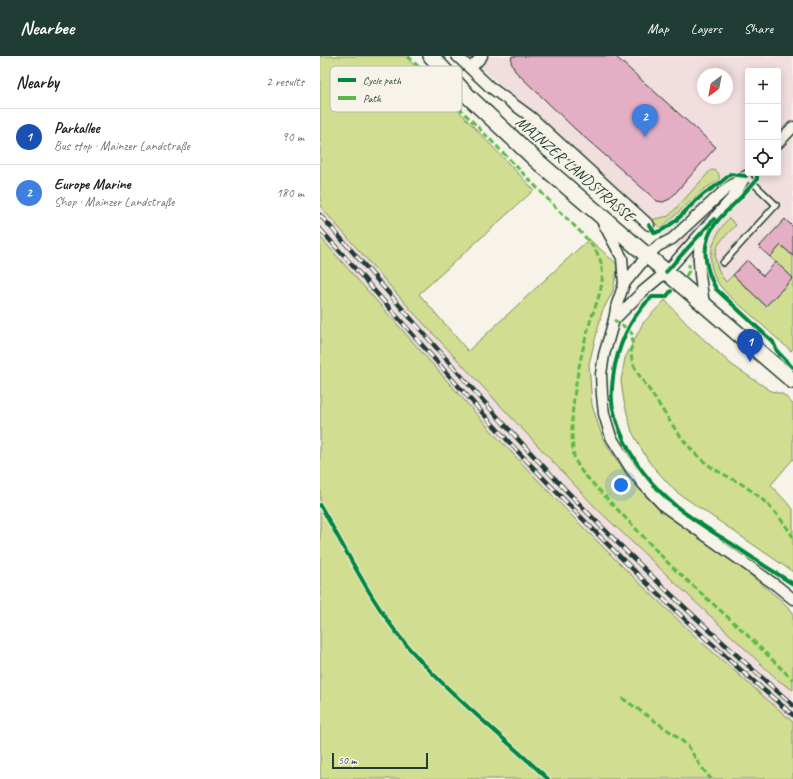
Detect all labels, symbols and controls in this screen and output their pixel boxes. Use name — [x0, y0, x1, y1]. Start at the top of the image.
text: Nearbee — [20, 16, 74, 40]
text: Map — [647, 20, 669, 37]
text: Layers — [691, 20, 722, 37]
text: Share — [744, 20, 773, 37]
legend — [330, 66, 462, 112]
north arrow — [697, 68, 733, 104]
map controls — [745, 68, 781, 176]
button: + — [745, 68, 781, 104]
text: Nearby — [16, 72, 59, 93]
text: Cycle path — [363, 73, 402, 87]
text: 2 results — [266, 74, 304, 90]
text: Path — [363, 91, 382, 105]
pin: 2 — [632, 104, 658, 137]
button: − — [745, 104, 781, 140]
street label: MAINZER LANDSTRASSE — [511, 112, 640, 228]
text: Parkallee — [54, 119, 100, 138]
text: 1 — [26, 129, 32, 145]
text: 90 m — [282, 129, 304, 145]
text: Bus stop · Mainzer Landstraße — [54, 138, 190, 154]
button: locate — [745, 140, 781, 176]
text: Europe Marine — [54, 175, 131, 194]
text: 2 — [26, 185, 32, 201]
text: 180 m — [276, 185, 304, 201]
text: Shop · Mainzer Landstraße — [54, 194, 175, 210]
pin: 1 — [737, 329, 763, 362]
your location — [611, 475, 631, 495]
scale bar — [332, 751, 428, 770]
text: 50 m — [338, 753, 357, 767]

